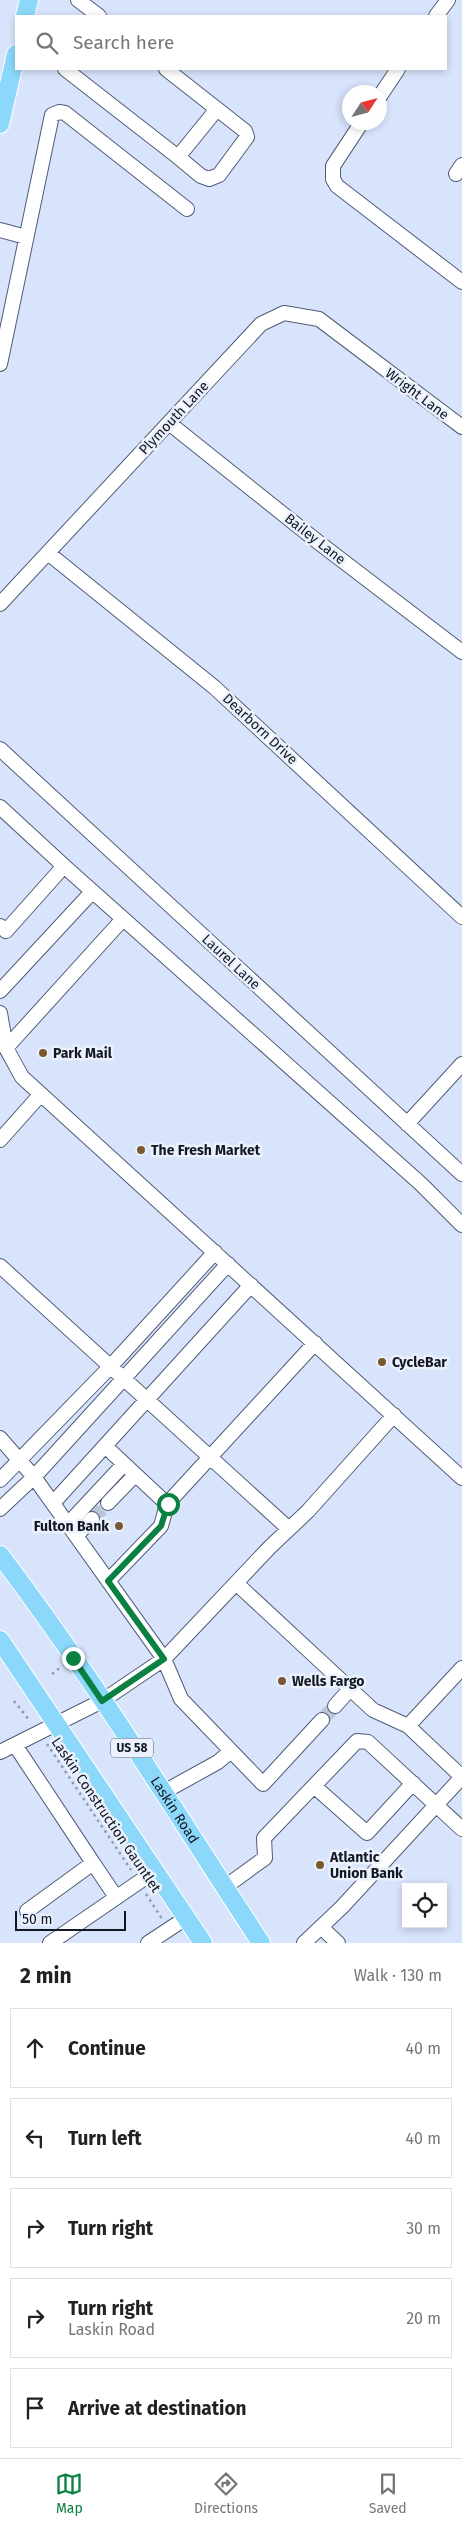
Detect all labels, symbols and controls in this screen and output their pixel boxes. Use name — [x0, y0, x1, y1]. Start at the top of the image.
search box — [15, 15, 447, 70]
icon: search — [33, 29, 61, 57]
text: Search here — [73, 31, 174, 54]
north arrow — [342, 85, 387, 130]
street label: Wright Lane — [382, 365, 452, 423]
street label: Plymouth Lane — [136, 378, 212, 458]
street label: Bailey Lane — [281, 510, 349, 568]
street label: Dearborn Drive — [219, 690, 301, 768]
street label: Laurel Lane — [198, 931, 264, 993]
place label: Park Mail — [53, 1045, 113, 1062]
marker: Park Mail — [37, 1047, 49, 1059]
place label: The Fresh Market — [151, 1142, 261, 1159]
marker: The Fresh Market — [135, 1144, 147, 1156]
place label: CycleBar — [392, 1354, 447, 1371]
marker: CycleBar — [376, 1356, 388, 1368]
route start — [157, 1493, 180, 1516]
place label: Fulton Bank — [34, 1518, 109, 1535]
marker: Fulton Bank — [113, 1520, 125, 1532]
route end — [62, 1647, 85, 1670]
place label: Wells Fargo — [292, 1673, 365, 1690]
marker: Wells Fargo — [276, 1675, 288, 1687]
street label: Laskin Construction Gauntlet — [48, 1734, 165, 1896]
road number: US 58 — [111, 1739, 153, 1758]
street label: Laskin Road — [147, 1773, 203, 1846]
place label: Atlantic Union Bank — [329, 1849, 403, 1882]
marker: Atlantic Union Bank — [314, 1859, 326, 1871]
map controls — [402, 1883, 447, 1928]
button: locate — [402, 1883, 447, 1928]
scale bar — [15, 1908, 126, 1931]
text: 50 m — [22, 1911, 53, 1928]
text: 2 min — [20, 1963, 72, 1989]
text: Walk · 130 m — [354, 1966, 442, 1985]
icon: ahead — [21, 2034, 49, 2062]
text: Continue — [68, 2037, 146, 2060]
text: 40 m — [406, 2039, 441, 2058]
icon: left — [21, 2124, 49, 2152]
text: Turn left — [68, 2127, 142, 2150]
text: 40 m — [406, 2129, 441, 2148]
icon: right — [21, 2214, 49, 2242]
text: Turn right — [68, 2217, 153, 2240]
text: 30 m — [406, 2219, 441, 2238]
text: Turn right — [68, 2297, 153, 2320]
icon: right — [21, 2304, 49, 2332]
text: 20 m — [406, 2309, 441, 2328]
text: Laskin Road — [68, 2320, 155, 2339]
icon: arrive — [21, 2394, 49, 2422]
text: Arrive at destination — [68, 2397, 247, 2420]
tab: Map — [55, 2470, 83, 2517]
tab: Directions — [194, 2470, 258, 2517]
tab: Saved — [369, 2470, 407, 2517]

